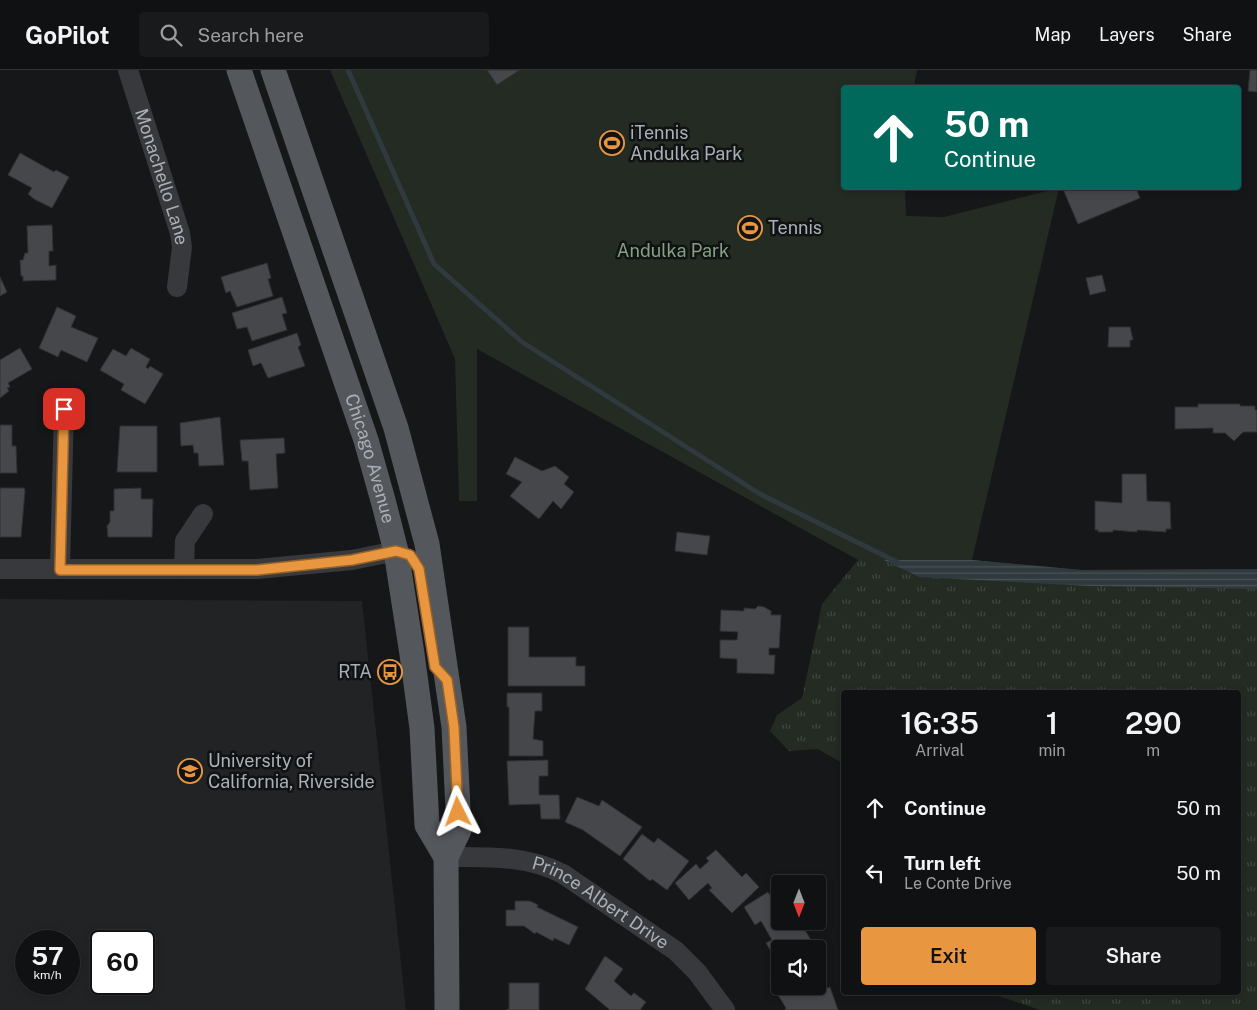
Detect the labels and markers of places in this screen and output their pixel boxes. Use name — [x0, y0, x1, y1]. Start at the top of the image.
place label: iTennis Andulka Park — [630, 122, 742, 164]
sports icon: iTennis Andulka Park — [599, 130, 625, 156]
sports icon: Tennis — [737, 215, 763, 241]
place label: Tennis — [768, 217, 822, 238]
pin — [43, 388, 85, 430]
bus stop icon: RTA — [377, 659, 403, 685]
place label: RTA — [338, 661, 372, 682]
place label: University of California, Riverside — [208, 750, 375, 792]
school or university icon: University of California, Riverside — [177, 758, 203, 784]

